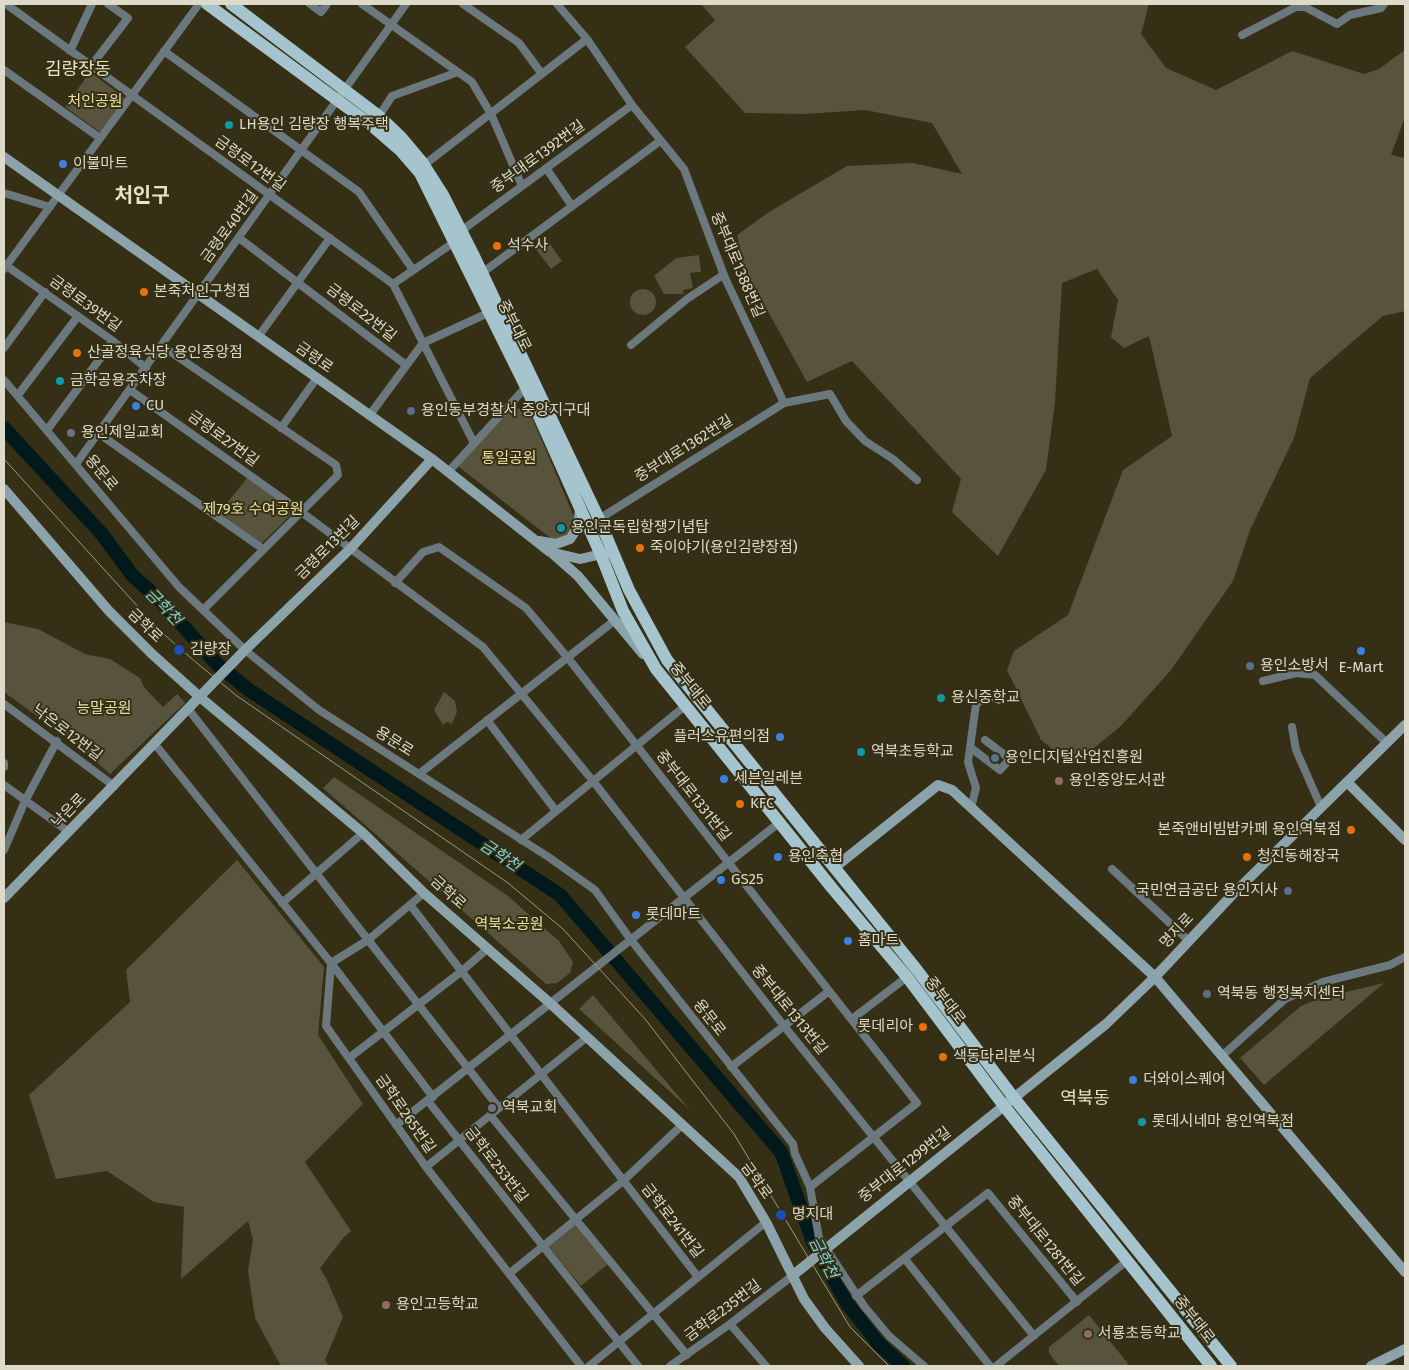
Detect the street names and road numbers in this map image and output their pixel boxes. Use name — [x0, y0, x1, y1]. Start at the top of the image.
street label: 중부대로1392번길 — [488, 117, 588, 197]
street label: 금령로12번길 — [211, 132, 289, 196]
street label: 금령로40번길 — [198, 187, 262, 267]
street label: 중부대로1388번길 — [707, 209, 767, 321]
street label: 금령로39번길 — [46, 272, 124, 336]
street label: 금령로22번길 — [322, 280, 400, 346]
street label: 중부대로 — [493, 297, 535, 355]
street label: 금령로 — [292, 339, 336, 377]
street label: 금령로27번길 — [184, 407, 262, 471]
street label: 중부대로1362번길 — [632, 412, 736, 486]
street label: 용문로 — [81, 451, 121, 495]
street label: 금령로13번길 — [292, 512, 364, 584]
street label: 금학로 — [124, 605, 166, 647]
street label: 중부대로 — [666, 659, 714, 713]
street label: 낙은로12번길 — [28, 701, 106, 765]
street label: 용문로 — [372, 723, 416, 761]
street label: 중부대로1331번길 — [652, 747, 734, 845]
street label: 낙은로 — [48, 790, 90, 832]
street label: 금학로 — [427, 872, 469, 914]
street label: 명지로 — [1156, 910, 1198, 952]
street label: 중부대로1313번길 — [747, 961, 831, 1059]
street label: 중부대로 — [921, 974, 969, 1028]
street label: 용문로 — [689, 996, 729, 1040]
street label: 금학로265번길 — [371, 1071, 439, 1157]
street label: 금학로253번길 — [461, 1123, 531, 1207]
street label: 중부대로1299번길 — [855, 1123, 955, 1207]
street label: 금학로 — [737, 1159, 775, 1203]
street label: 금학로241번길 — [637, 1180, 707, 1262]
street label: 중부대로1281번길 — [1003, 1192, 1087, 1290]
street label: 금학로235번길 — [681, 1276, 765, 1346]
street label: 중부대로 — [1170, 1293, 1218, 1347]

